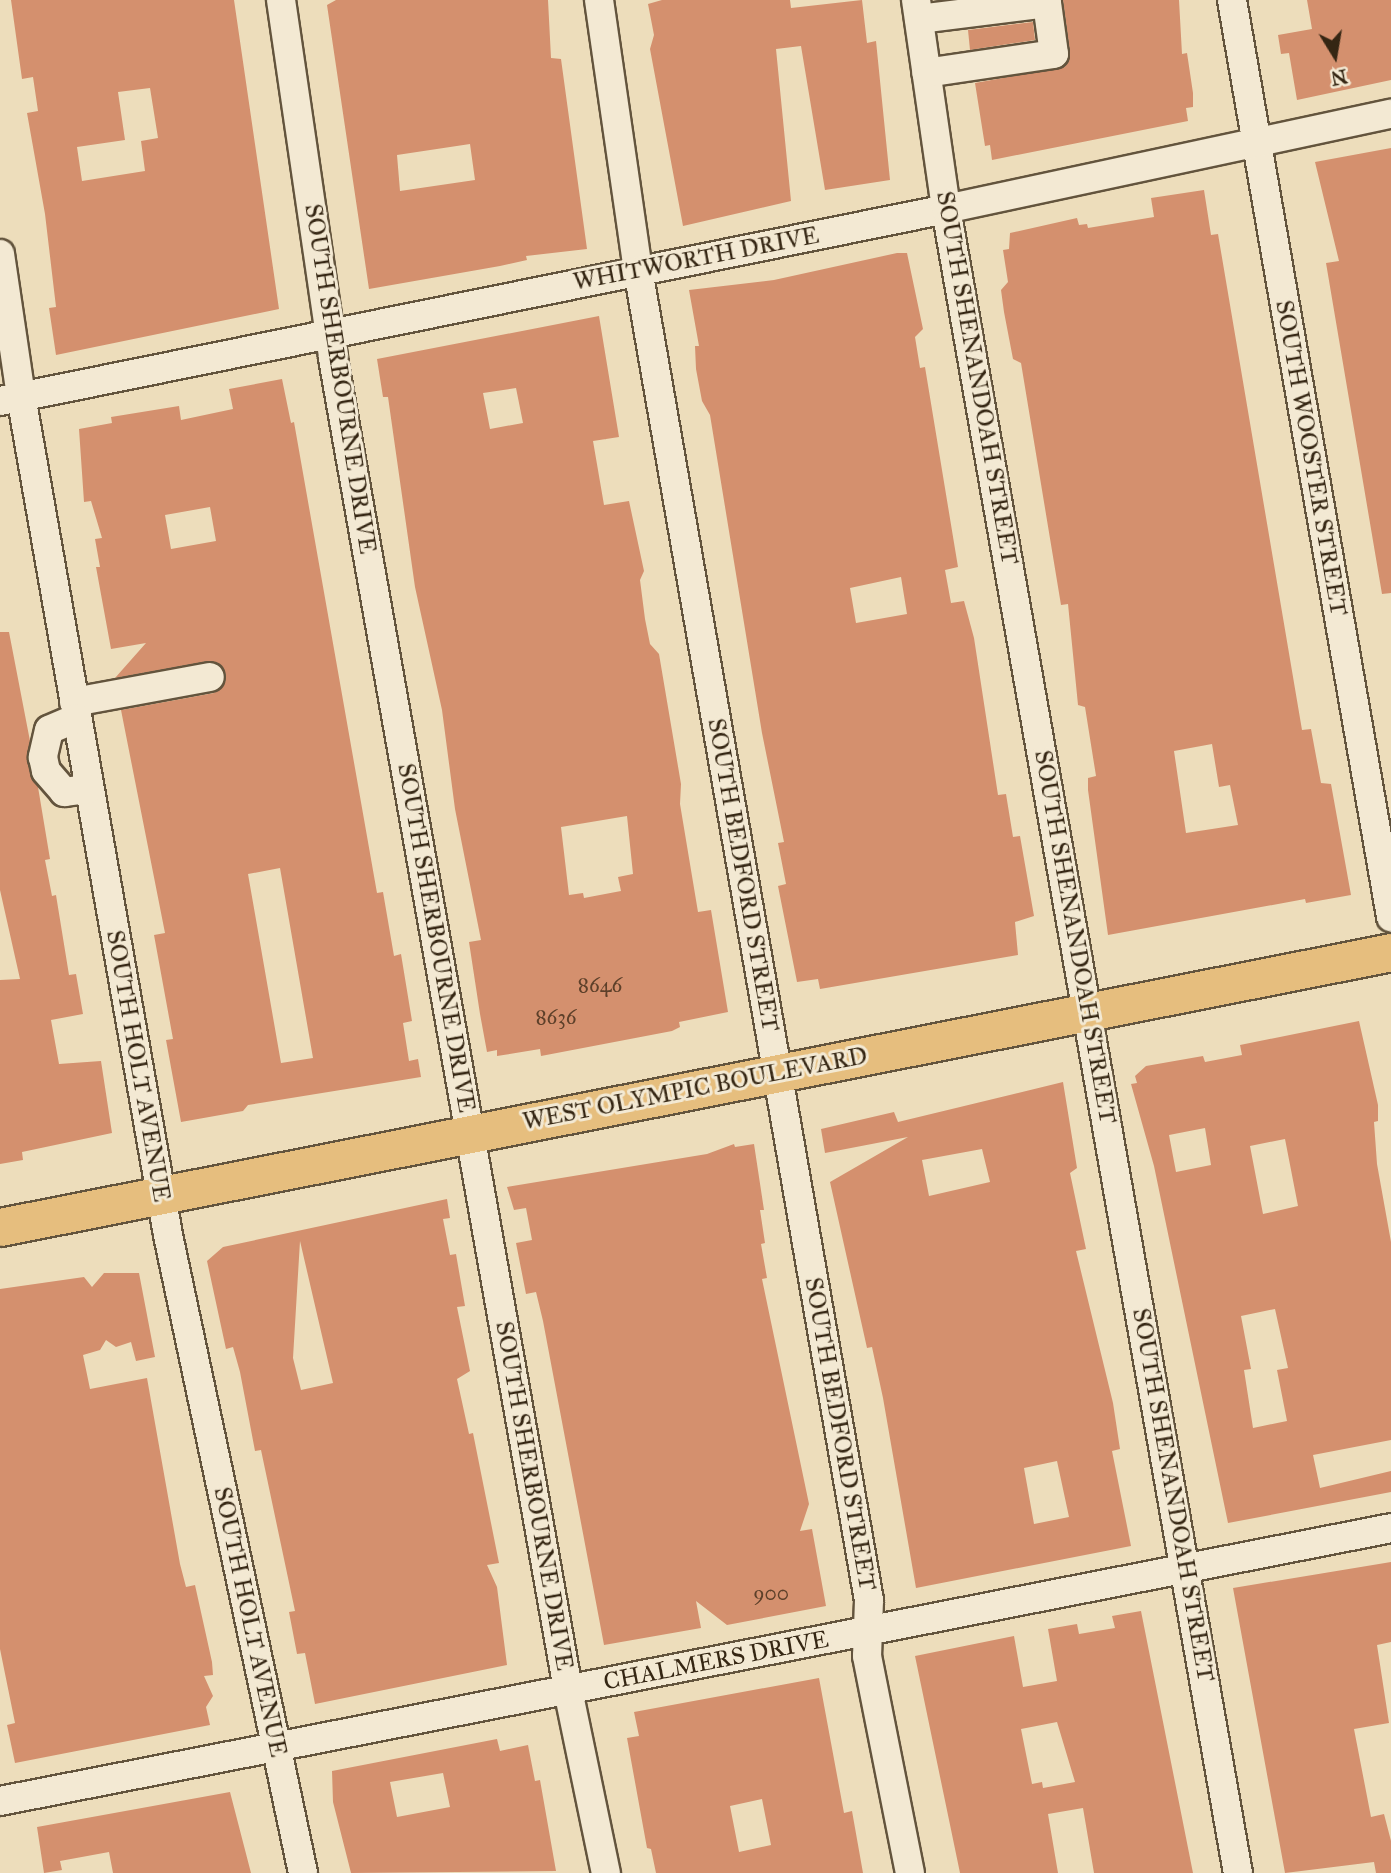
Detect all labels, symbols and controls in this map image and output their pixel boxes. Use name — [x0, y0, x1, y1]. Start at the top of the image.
north arrow — [1300, 21, 1370, 91]
text: N — [1329, 64, 1349, 90]
street label: SOUTH SHENANDOAH STREET — [930, 189, 1024, 567]
street label: SOUTH SHERBOURNE DRIVE — [298, 202, 382, 556]
street label: WHITWORTH DRIVE — [571, 221, 821, 297]
street label: SOUTH WOOSTER STREET — [1269, 298, 1353, 618]
street label: SOUTH BEDFORD STREET — [701, 716, 785, 1034]
street label: SOUTH SHENANDOAH STREET — [1028, 748, 1122, 1126]
street label: SOUTH SHERBOURNE DRIVE — [391, 761, 481, 1115]
street label: SOUTH HOLT AVENUE — [100, 928, 176, 1204]
house number: 8646 — [578, 972, 622, 998]
house number: 8636 — [535, 1004, 577, 1030]
street label: WEST OLYMPIC BOULEVARD — [520, 1041, 870, 1137]
street label: SOUTH BEDFORD STREET — [798, 1275, 882, 1593]
street label: SOUTH SHENANDOAH STREET — [1126, 1306, 1220, 1684]
street label: SOUTH SHERBOURNE DRIVE — [489, 1319, 579, 1673]
street label: SOUTH HOLT AVENUE — [207, 1484, 293, 1760]
house number: 900 — [753, 1580, 789, 1606]
street label: CHALMERS DRIVE — [601, 1625, 831, 1697]

